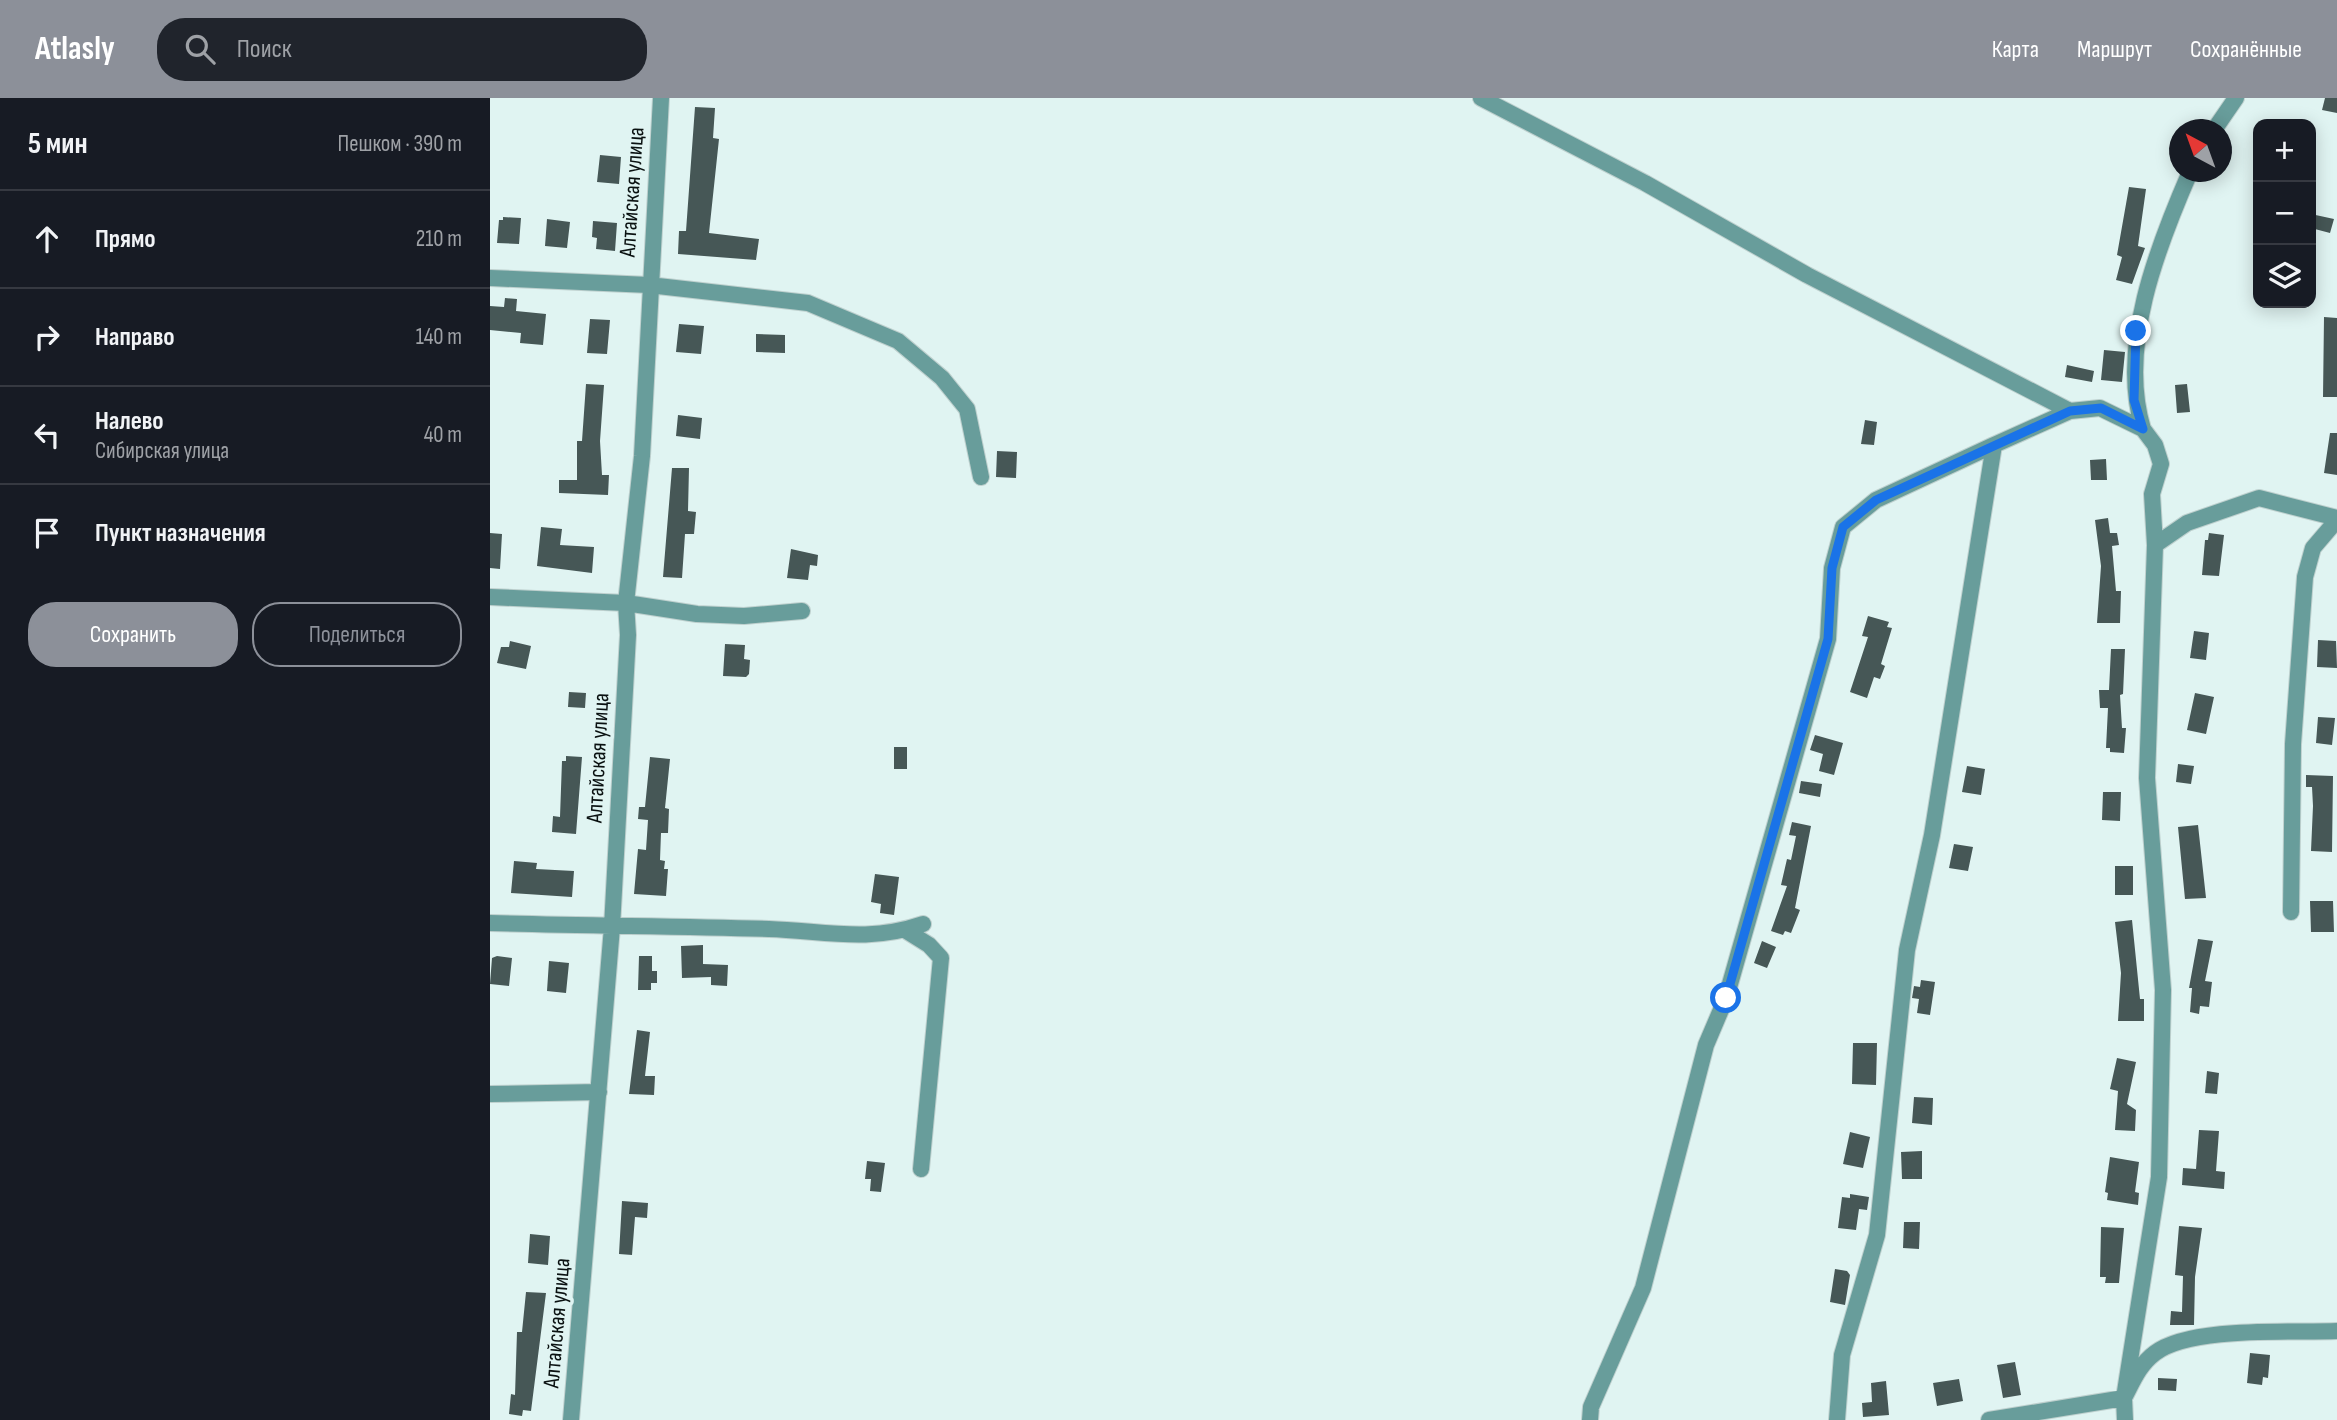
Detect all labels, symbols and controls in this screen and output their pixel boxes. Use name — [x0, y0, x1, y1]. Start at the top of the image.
search box — [157, 18, 647, 81]
text: Atlasly — [35, 29, 115, 69]
icon: search — [181, 30, 219, 68]
text: Поиск — [237, 34, 292, 65]
text: Карта — [1992, 35, 2039, 64]
text: Маршрут — [2077, 35, 2152, 64]
text: Сохранённые — [2190, 35, 2302, 64]
north arrow — [2169, 119, 2232, 182]
map controls — [2253, 119, 2316, 308]
button: + — [2253, 119, 2316, 182]
text: 5 мин — [28, 126, 88, 162]
street label: Алтайская улица — [613, 126, 651, 259]
text: Пешком · 390 m — [338, 130, 462, 158]
button: − — [2253, 182, 2316, 245]
icon: ahead — [28, 220, 66, 258]
text: Прямо — [95, 224, 156, 255]
text: 210 m — [416, 225, 462, 253]
button: layers — [2253, 245, 2316, 308]
route end — [2120, 315, 2151, 346]
icon: right — [28, 318, 66, 356]
text: Направо — [95, 322, 174, 353]
text: 140 m — [416, 323, 462, 351]
text: Налево — [95, 406, 164, 437]
icon: left — [28, 416, 66, 454]
text: 40 m — [424, 421, 462, 449]
text: Сибирская улица — [95, 437, 229, 465]
icon: arrive — [28, 514, 66, 552]
text: Пункт назначения — [95, 518, 266, 549]
button: Сохранить — [28, 602, 238, 667]
button: Поделиться — [252, 602, 462, 667]
street label: Алтайская улица — [581, 692, 615, 825]
route start — [1710, 982, 1741, 1013]
street label: Алтайская улица — [537, 1257, 577, 1390]

